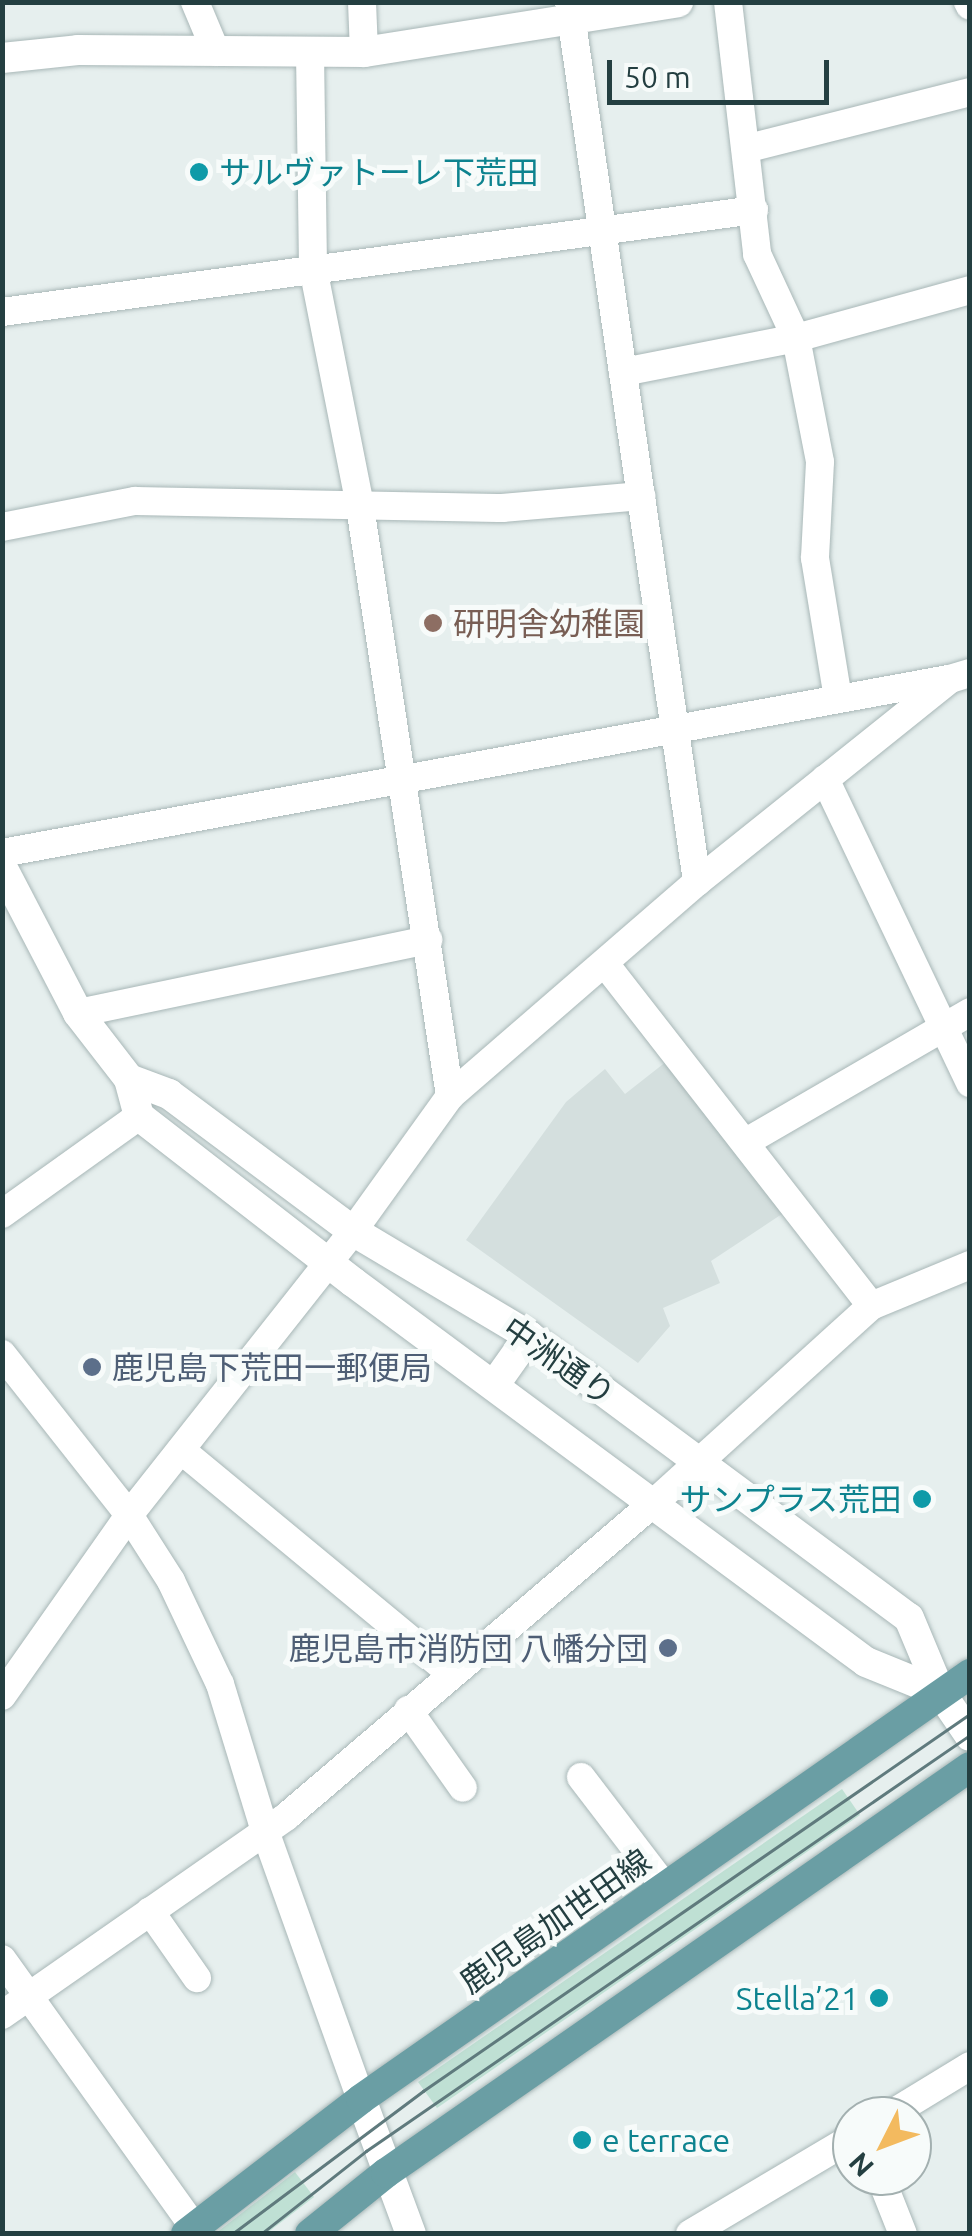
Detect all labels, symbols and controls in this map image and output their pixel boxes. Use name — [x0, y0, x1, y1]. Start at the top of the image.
scale bar — [612, 40, 834, 102]
text: 50 m — [624, 60, 691, 94]
place label: サルヴァトーレ下荒田 — [219, 153, 539, 191]
marker: サルヴァトーレ下荒田 — [188, 161, 210, 183]
place label: 研明舎幼稚園 — [453, 604, 645, 642]
marker: 研明舎幼稚園 — [422, 612, 444, 634]
street label: 中洲通り — [496, 1309, 622, 1413]
place label: 鹿児島下荒田一郵便局 — [112, 1348, 432, 1386]
marker: 鹿児島下荒田一郵便局 — [81, 1356, 103, 1378]
place label: サンプラス荒田 — [678, 1480, 902, 1518]
marker: サンプラス荒田 — [911, 1488, 933, 1510]
place label: 鹿児島市消防団 八幡分団 — [289, 1629, 648, 1667]
marker: 鹿児島市消防団 八幡分団 — [657, 1637, 679, 1659]
street label: 鹿児島加世田線 — [452, 1841, 658, 2001]
place label: Stella’21 — [736, 1979, 859, 2017]
marker: Stella’21 — [868, 1987, 890, 2009]
north arrow — [832, 2096, 932, 2196]
place label: e terrace — [602, 2121, 730, 2159]
marker: e terrace — [571, 2129, 593, 2151]
text: N — [842, 2147, 879, 2183]

